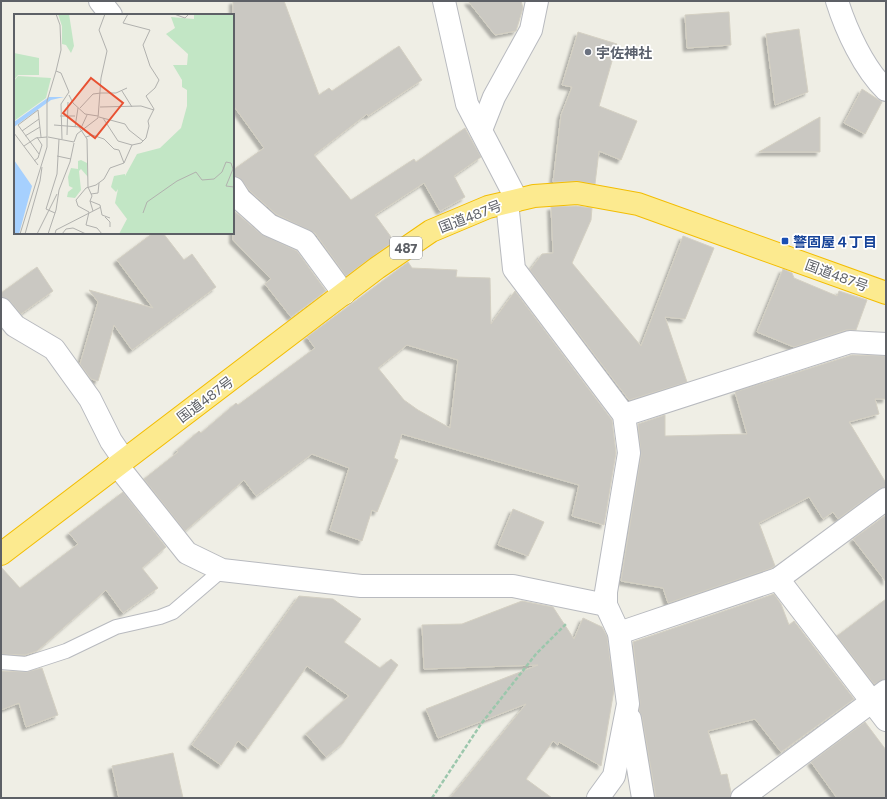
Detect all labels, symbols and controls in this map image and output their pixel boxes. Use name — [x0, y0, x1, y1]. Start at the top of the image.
inset map — [14, 14, 234, 234]
place label: 宇佐神社 — [596, 44, 652, 61]
marker: 宇佐神社 — [583, 47, 593, 57]
street label: 国道487号 — [436, 196, 504, 236]
place label: 警固屋４丁目 — [793, 233, 877, 250]
marker: 警固屋４丁目 — [780, 236, 790, 246]
road number: 487 — [390, 237, 422, 259]
street label: 国道487号 — [803, 256, 871, 294]
street label: 国道487号 — [173, 372, 237, 426]

